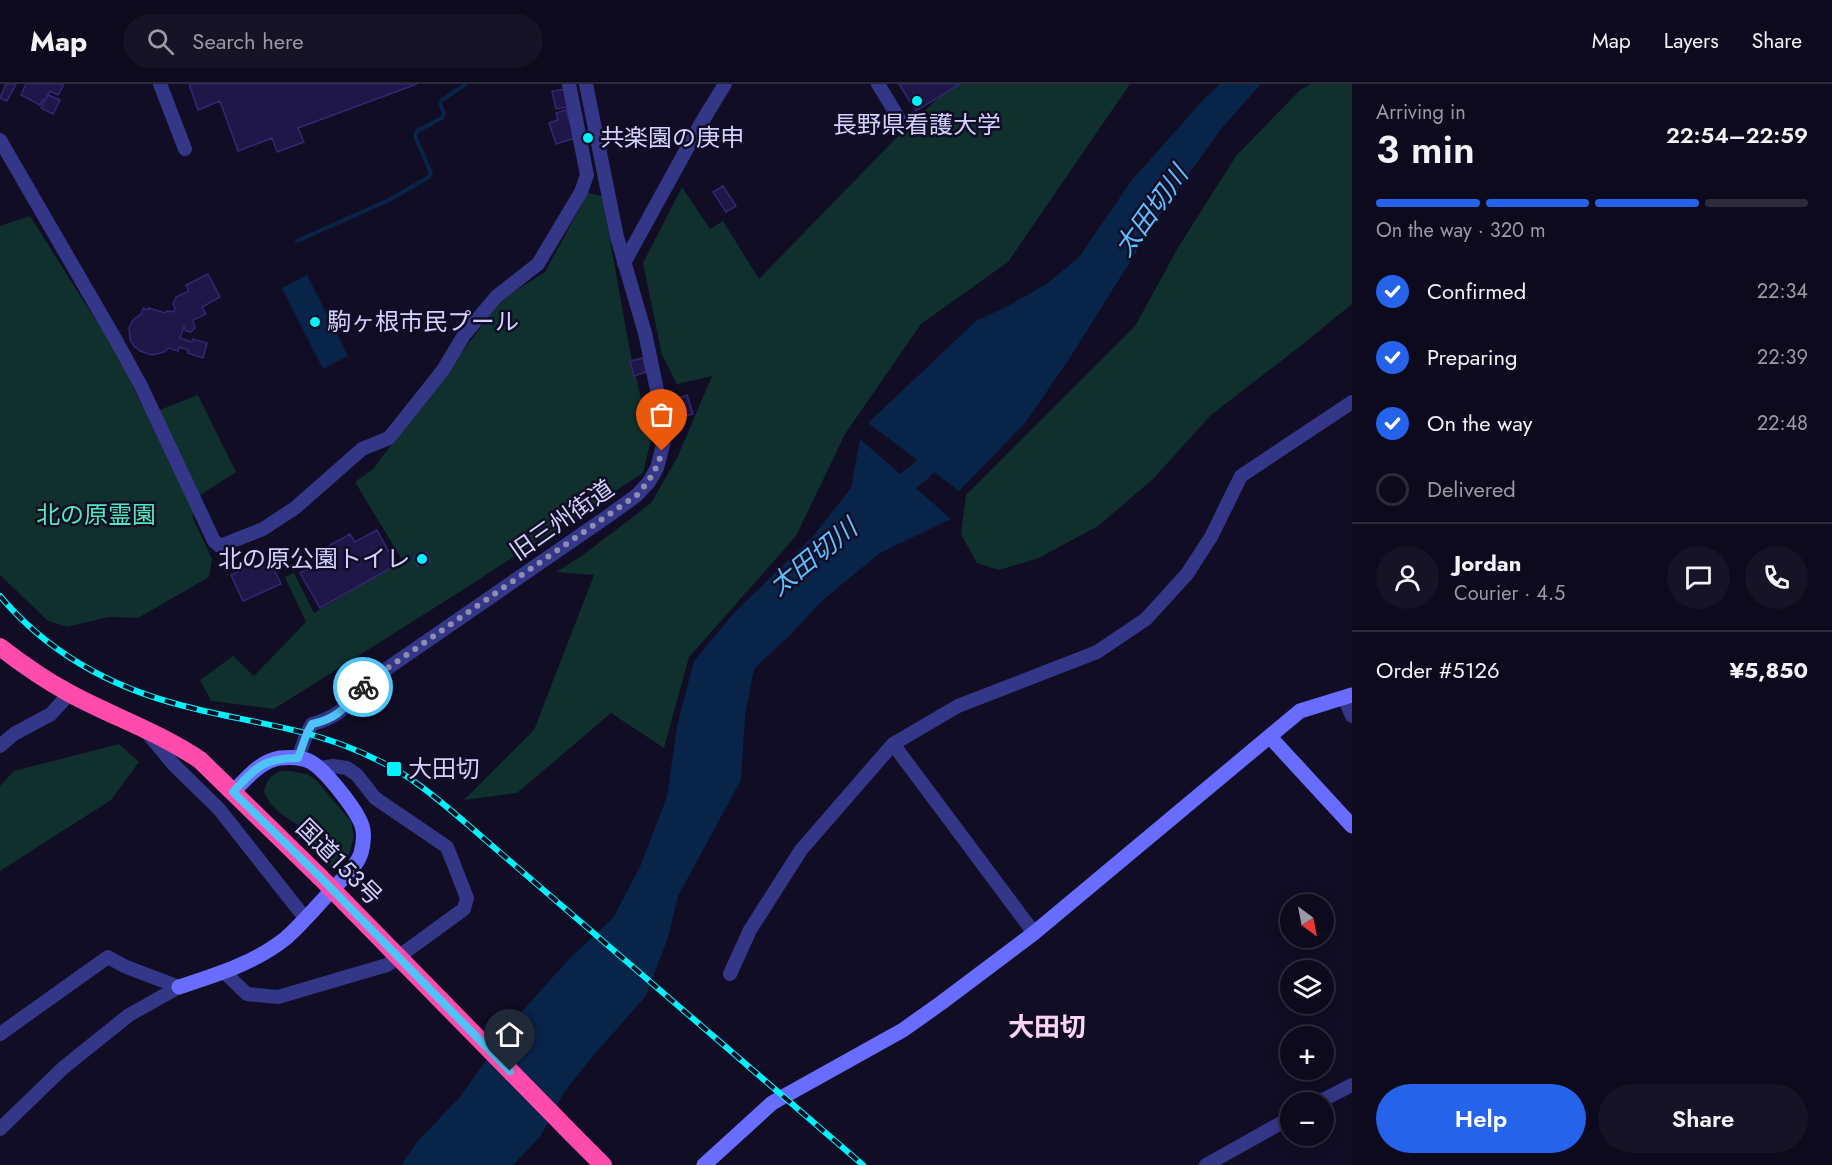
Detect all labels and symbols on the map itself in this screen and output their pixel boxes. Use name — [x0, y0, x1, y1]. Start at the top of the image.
marker: 長野県看護大学 — [910, 94, 924, 108]
place label: 長野県看護大学 — [833, 107, 1001, 142]
place label: 共楽園の庚申 — [600, 120, 744, 155]
marker: 共楽園の庚申 — [581, 131, 595, 145]
water label: 太田切川 — [1105, 155, 1199, 264]
place label: 駒ヶ根市民プール — [327, 304, 519, 339]
marker: 駒ヶ根市民プール — [308, 315, 322, 329]
pin — [636, 389, 687, 451]
street label: 旧三州街道 — [503, 471, 621, 568]
park label: 北の原霊園 — [36, 497, 156, 532]
water label: 太田切川 — [761, 508, 868, 604]
place label: 北の原公園トイレ — [218, 541, 410, 576]
marker: 北の原公園トイレ — [415, 552, 429, 566]
courier — [333, 657, 393, 717]
place label: 大田切 — [408, 751, 480, 786]
marker: 大田切 — [385, 760, 403, 778]
street label: 国道153号 — [288, 811, 390, 913]
north arrow — [1280, 894, 1334, 948]
district label: 大田切 — [1008, 1008, 1086, 1046]
pin — [484, 1009, 535, 1071]

